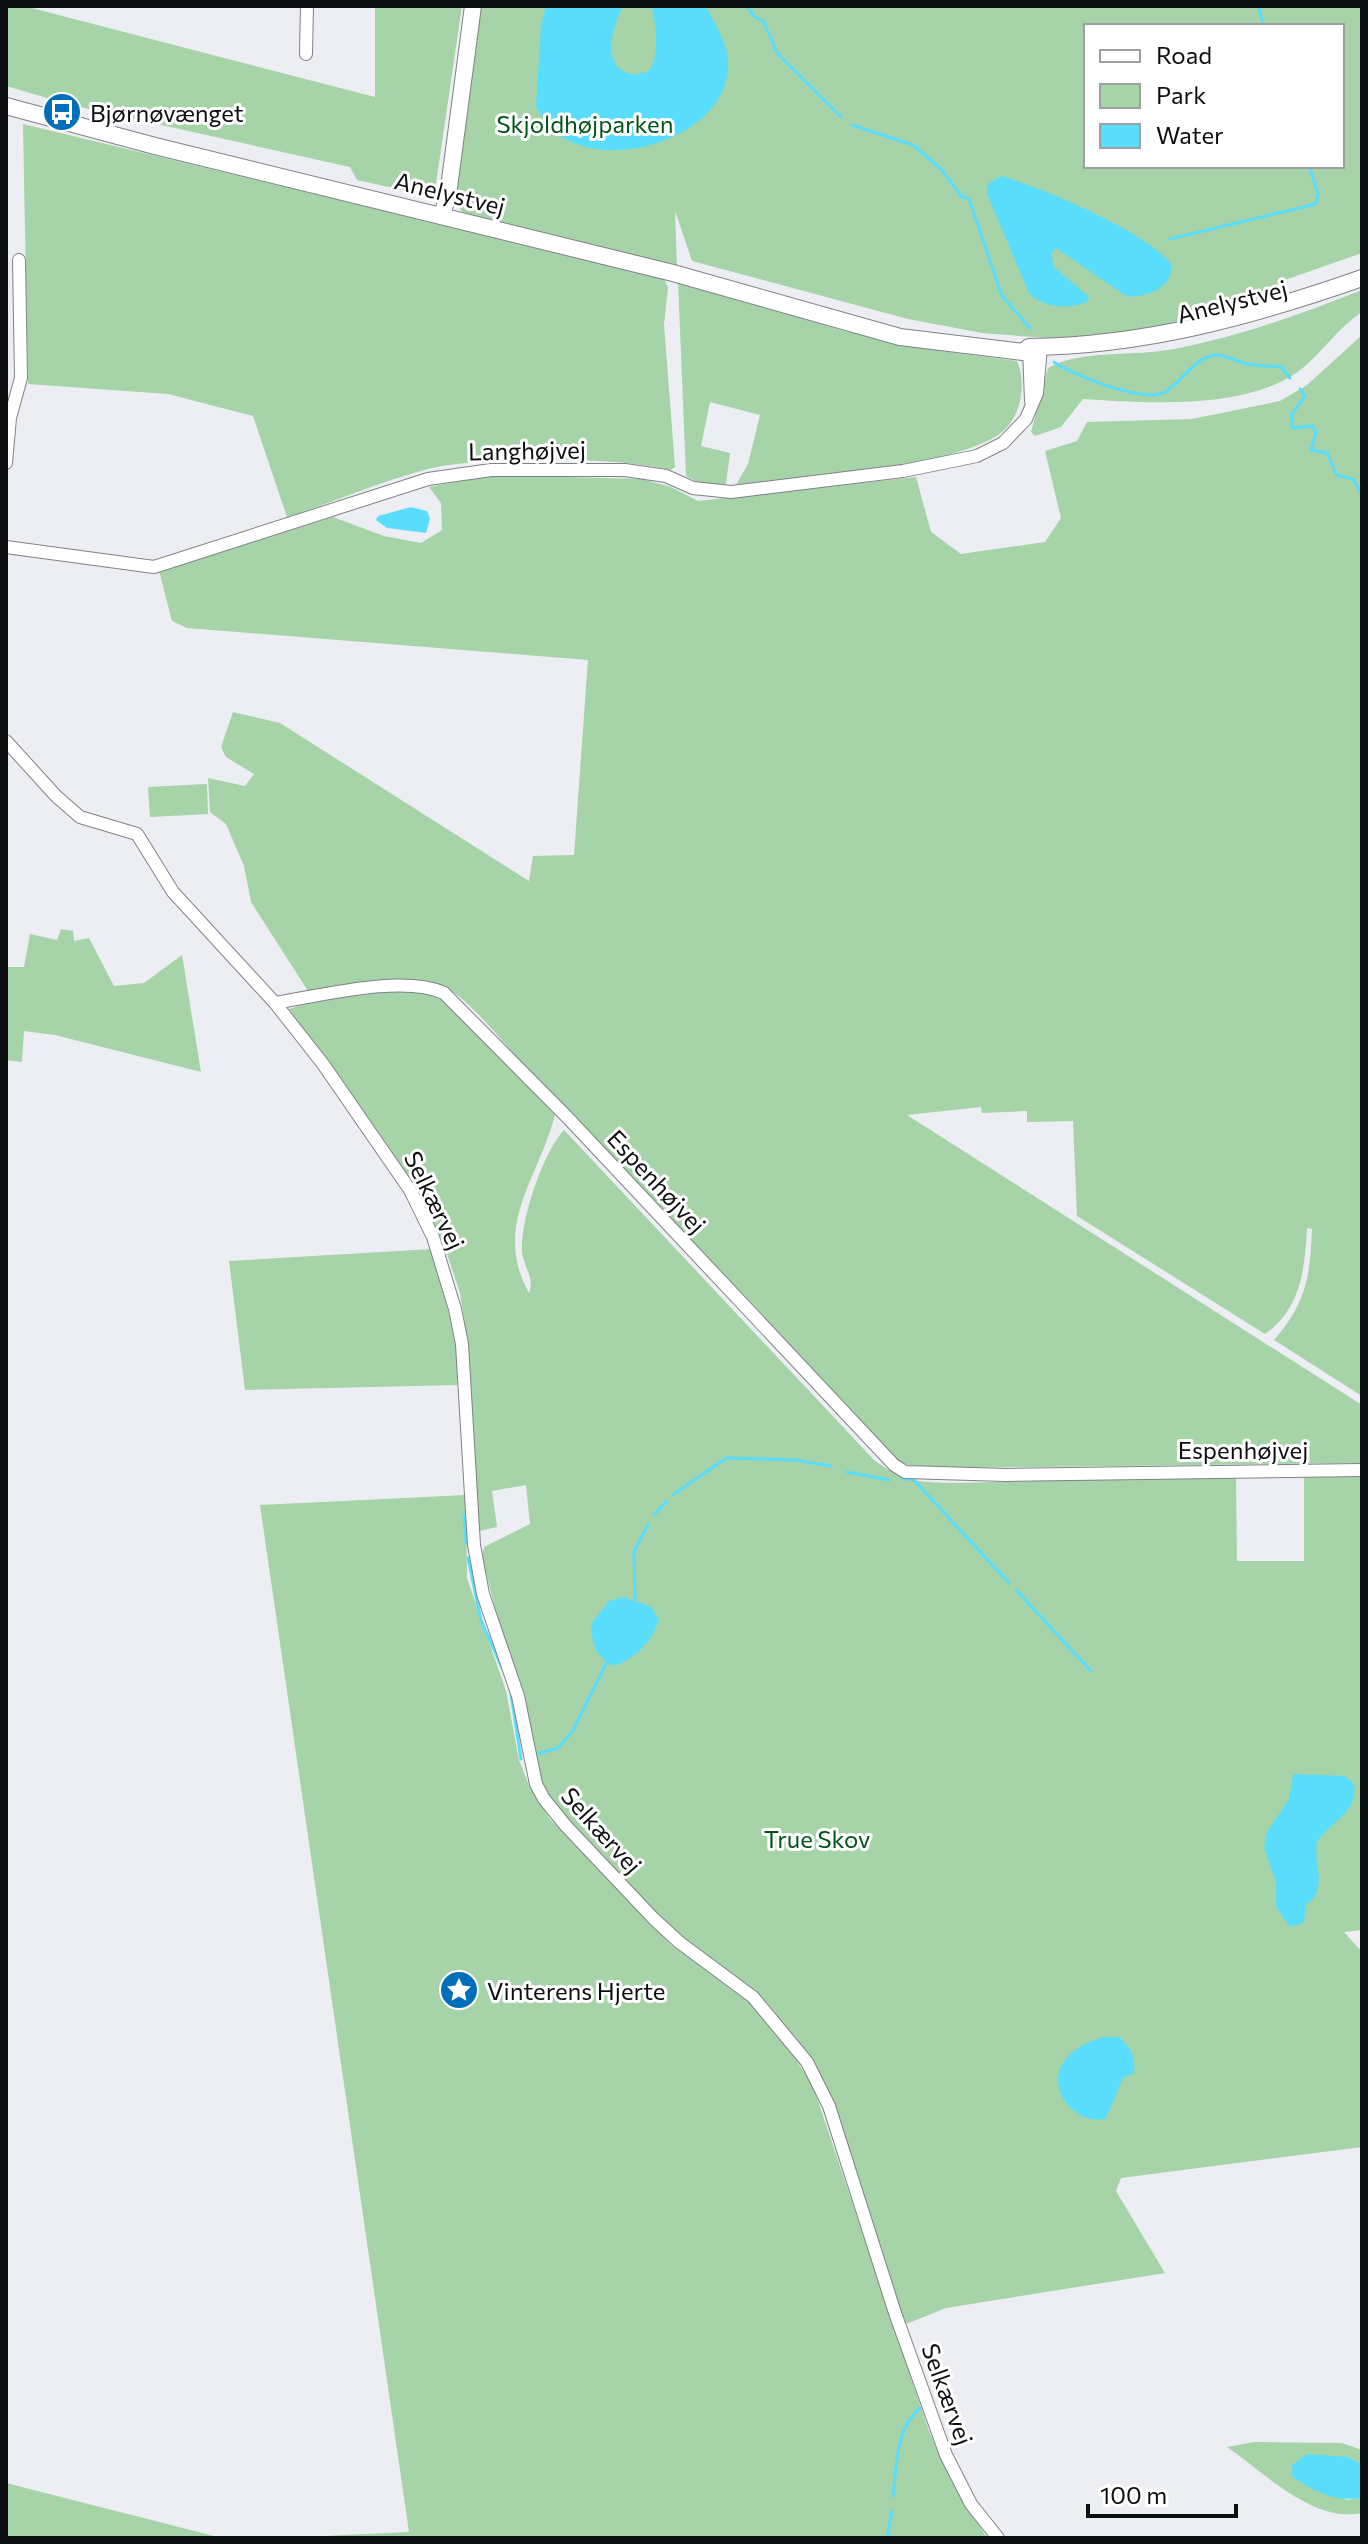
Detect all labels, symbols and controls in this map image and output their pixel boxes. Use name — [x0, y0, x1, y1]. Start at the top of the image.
legend — [1084, 24, 1344, 168]
text: Road — [1156, 40, 1212, 69]
text: Park — [1156, 80, 1206, 109]
bus stop icon: Bjørnøvænget — [41, 91, 83, 133]
place label: Bjørnøvænget — [90, 98, 244, 127]
park label: Skjoldhøjparken — [497, 109, 673, 138]
text: Water — [1156, 120, 1224, 149]
street label: Anelystvej — [392, 165, 508, 221]
street label: Anelystvej — [1174, 273, 1290, 329]
street label: Langhøjvej — [468, 434, 586, 466]
street label: Espenhøjvej — [602, 1123, 712, 1239]
street label: Selkærvej — [399, 1146, 471, 1254]
street label: Espenhøjvej — [1178, 1435, 1308, 1464]
street label: Selkærvej — [556, 1781, 648, 1879]
park label: True Skov — [764, 1824, 870, 1853]
place icon: Vinterens Hjerte — [438, 1969, 480, 2011]
place label: Vinterens Hjerte — [487, 1976, 666, 2005]
street label: Selkærvej — [916, 2339, 980, 2449]
scale bar — [1088, 2468, 1236, 2518]
text: 100 m — [1100, 2480, 1167, 2509]

